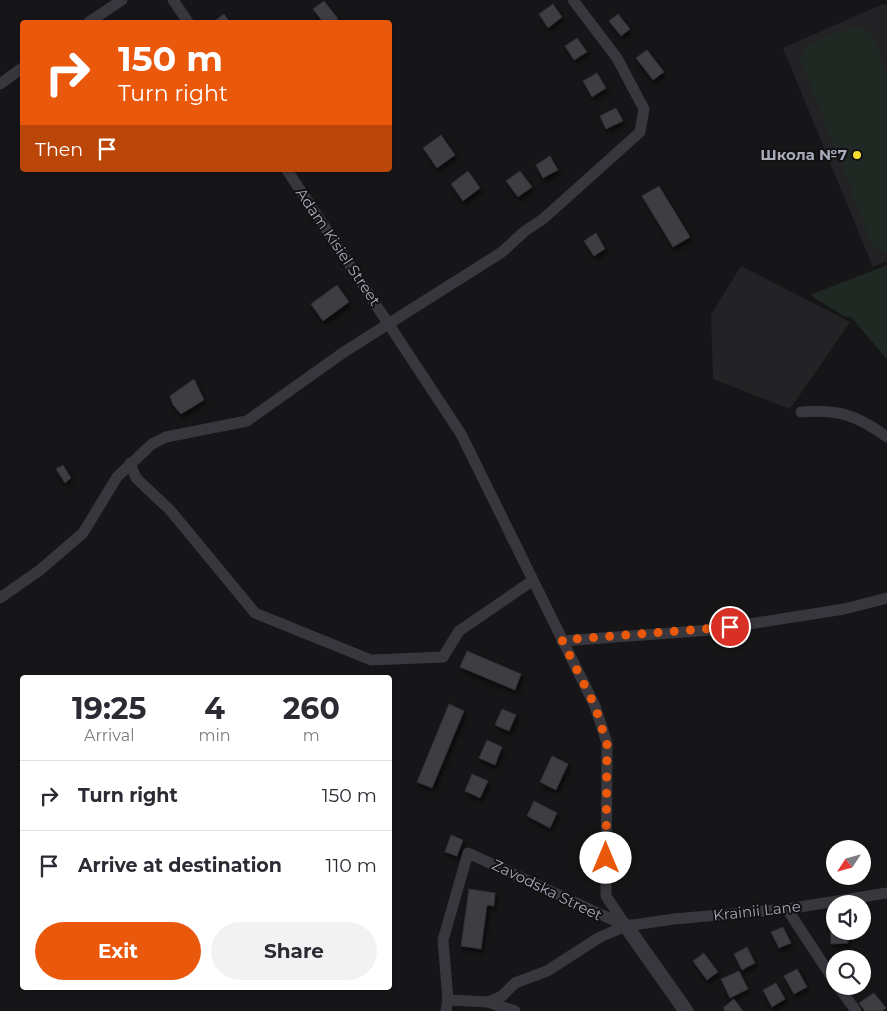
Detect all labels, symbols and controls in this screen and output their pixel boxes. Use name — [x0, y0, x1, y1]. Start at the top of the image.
text: 150 m — [118, 37, 223, 80]
icon: right — [35, 40, 100, 105]
text: Turn right — [118, 80, 228, 107]
icon: arrive — [93, 135, 121, 163]
text: Then — [35, 138, 83, 161]
place label: Школа №7 — [760, 145, 847, 164]
marker: Школа №7 — [851, 149, 863, 161]
street label: Adam Kisiel Street — [292, 184, 385, 309]
pin — [709, 606, 751, 648]
icon: arrive — [716, 613, 744, 641]
text: 19:25 — [72, 690, 146, 727]
text: 4 — [204, 690, 225, 727]
text: 260 — [283, 690, 340, 727]
text: Arrival — [84, 726, 134, 745]
text: min — [198, 726, 231, 745]
text: m — [303, 726, 320, 745]
icon: right — [35, 782, 63, 810]
text: Turn right — [78, 784, 178, 807]
text: 150 m — [322, 784, 377, 807]
position arrow — [579, 831, 631, 883]
north arrow — [826, 840, 871, 885]
map controls — [826, 840, 871, 995]
icon: arrive — [35, 852, 63, 880]
text: Arrive at destination — [78, 854, 282, 877]
text: 110 m — [326, 854, 377, 877]
street label: Zavodska Street — [489, 855, 605, 924]
button: sound — [826, 895, 871, 940]
street label: Krainii Lane — [712, 896, 802, 925]
button: Exit — [35, 922, 201, 980]
button: Share — [211, 922, 377, 980]
button: search — [826, 950, 871, 995]

